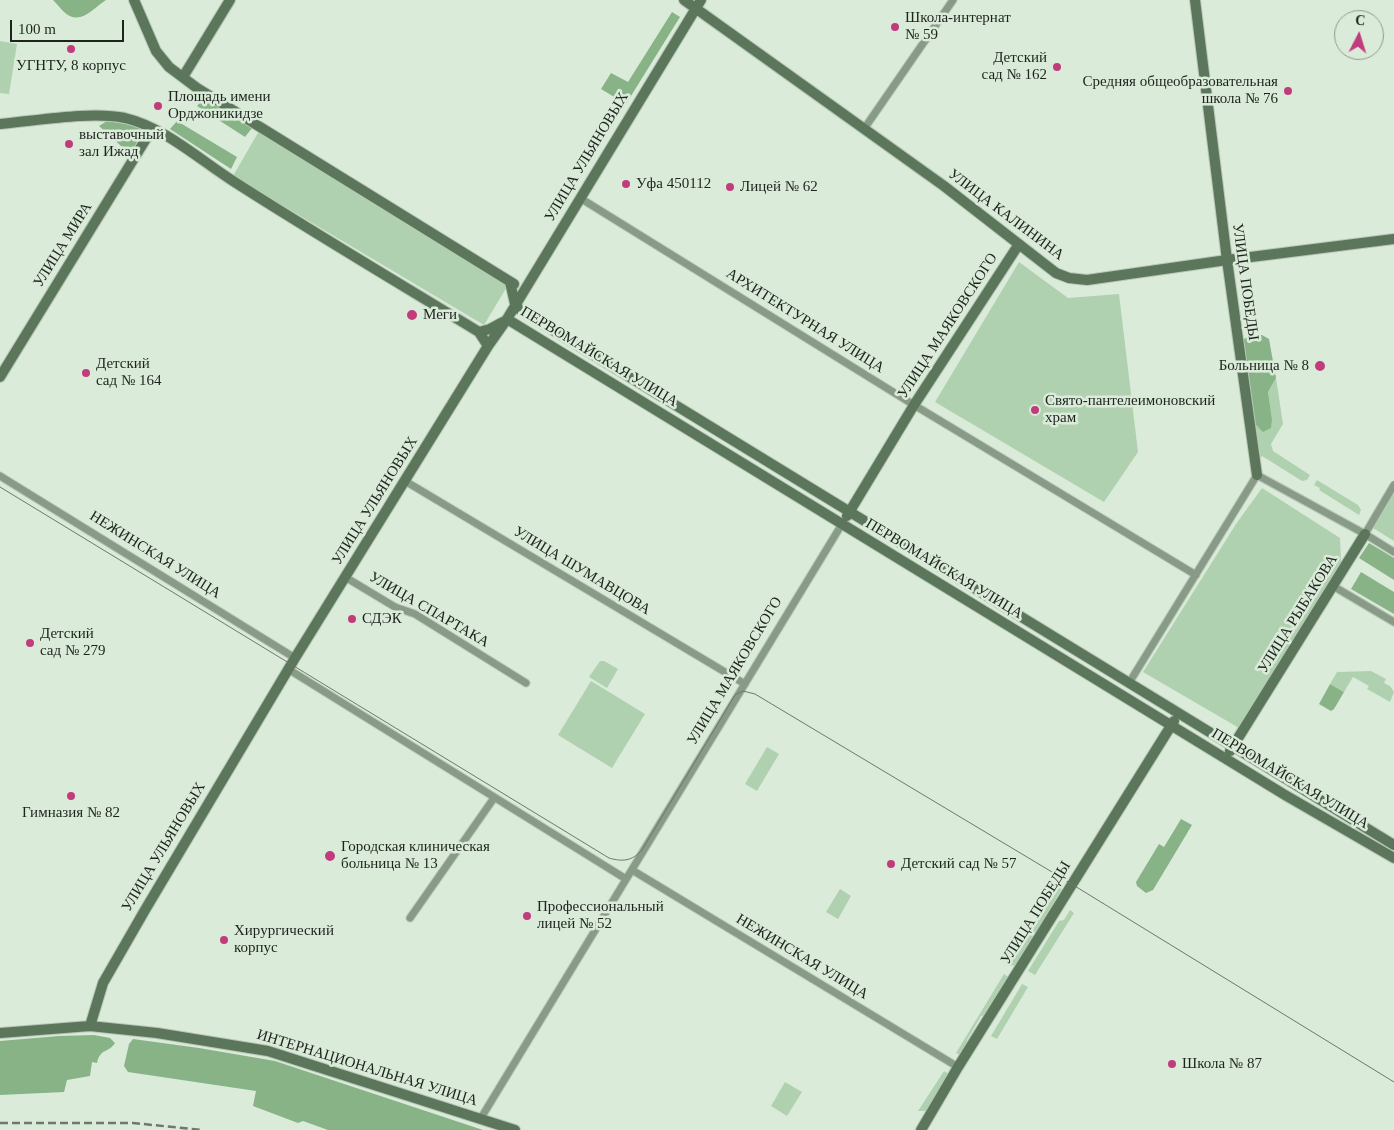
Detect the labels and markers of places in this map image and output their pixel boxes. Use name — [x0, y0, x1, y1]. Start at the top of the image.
place label: Школа-интернат № 59 — [905, 9, 1011, 44]
marker: Школа-интернат № 59 — [889, 21, 901, 33]
marker: УГНТУ, 8 корпус — [65, 43, 77, 55]
place label: Детский сад № 162 — [982, 49, 1047, 84]
place label: УГНТУ, 8 корпус — [16, 57, 126, 75]
marker: Детский сад № 162 — [1051, 61, 1063, 73]
place label: Средняя общеобразовательная школа № 76 — [1083, 73, 1278, 108]
marker: Средняя общеобразовательная школа № 76 — [1282, 85, 1294, 97]
place label: Площадь имени Орджоникидзе — [168, 88, 270, 123]
marker: Площадь имени Орджоникидзе — [152, 100, 164, 112]
place label: выставочный зал Ижад — [79, 126, 164, 161]
marker: выставочный зал Ижад — [63, 138, 75, 150]
place label: Уфа 450112 — [636, 175, 711, 193]
marker: Уфа 450112 — [620, 178, 632, 190]
place label: Лицей № 62 — [740, 178, 818, 196]
marker: Лицей № 62 — [724, 181, 736, 193]
place label: Меги — [423, 306, 457, 324]
marker: Меги — [405, 308, 419, 322]
place label: Детский сад № 164 — [96, 355, 161, 390]
place label: Больница № 8 — [1219, 357, 1309, 375]
marker: Больница № 8 — [1313, 359, 1327, 373]
marker: Детский сад № 164 — [80, 367, 92, 379]
place label: Свято-пантелеимоновский храм — [1045, 392, 1215, 427]
marker: Свято-пантелеимоновский храм — [1029, 404, 1041, 416]
place label: СДЭК — [362, 610, 402, 628]
marker: СДЭК — [346, 613, 358, 625]
place label: Детский сад № 279 — [40, 625, 105, 660]
marker: Детский сад № 279 — [24, 637, 36, 649]
marker: Гимназия № 82 — [65, 790, 77, 802]
place label: Гимназия № 82 — [22, 804, 120, 822]
place label: Городская клиническая больница № 13 — [341, 838, 490, 873]
marker: Городская клиническая больница № 13 — [323, 849, 337, 863]
place label: Детский сад № 57 — [901, 855, 1017, 873]
marker: Детский сад № 57 — [885, 858, 897, 870]
place label: Профессиональный лицей № 52 — [537, 898, 664, 933]
marker: Профессиональный лицей № 52 — [521, 910, 533, 922]
place label: Хирургический корпус — [234, 922, 334, 957]
marker: Хирургический корпус — [218, 934, 230, 946]
place label: Школа № 87 — [1182, 1055, 1262, 1073]
marker: Школа № 87 — [1166, 1058, 1178, 1070]

